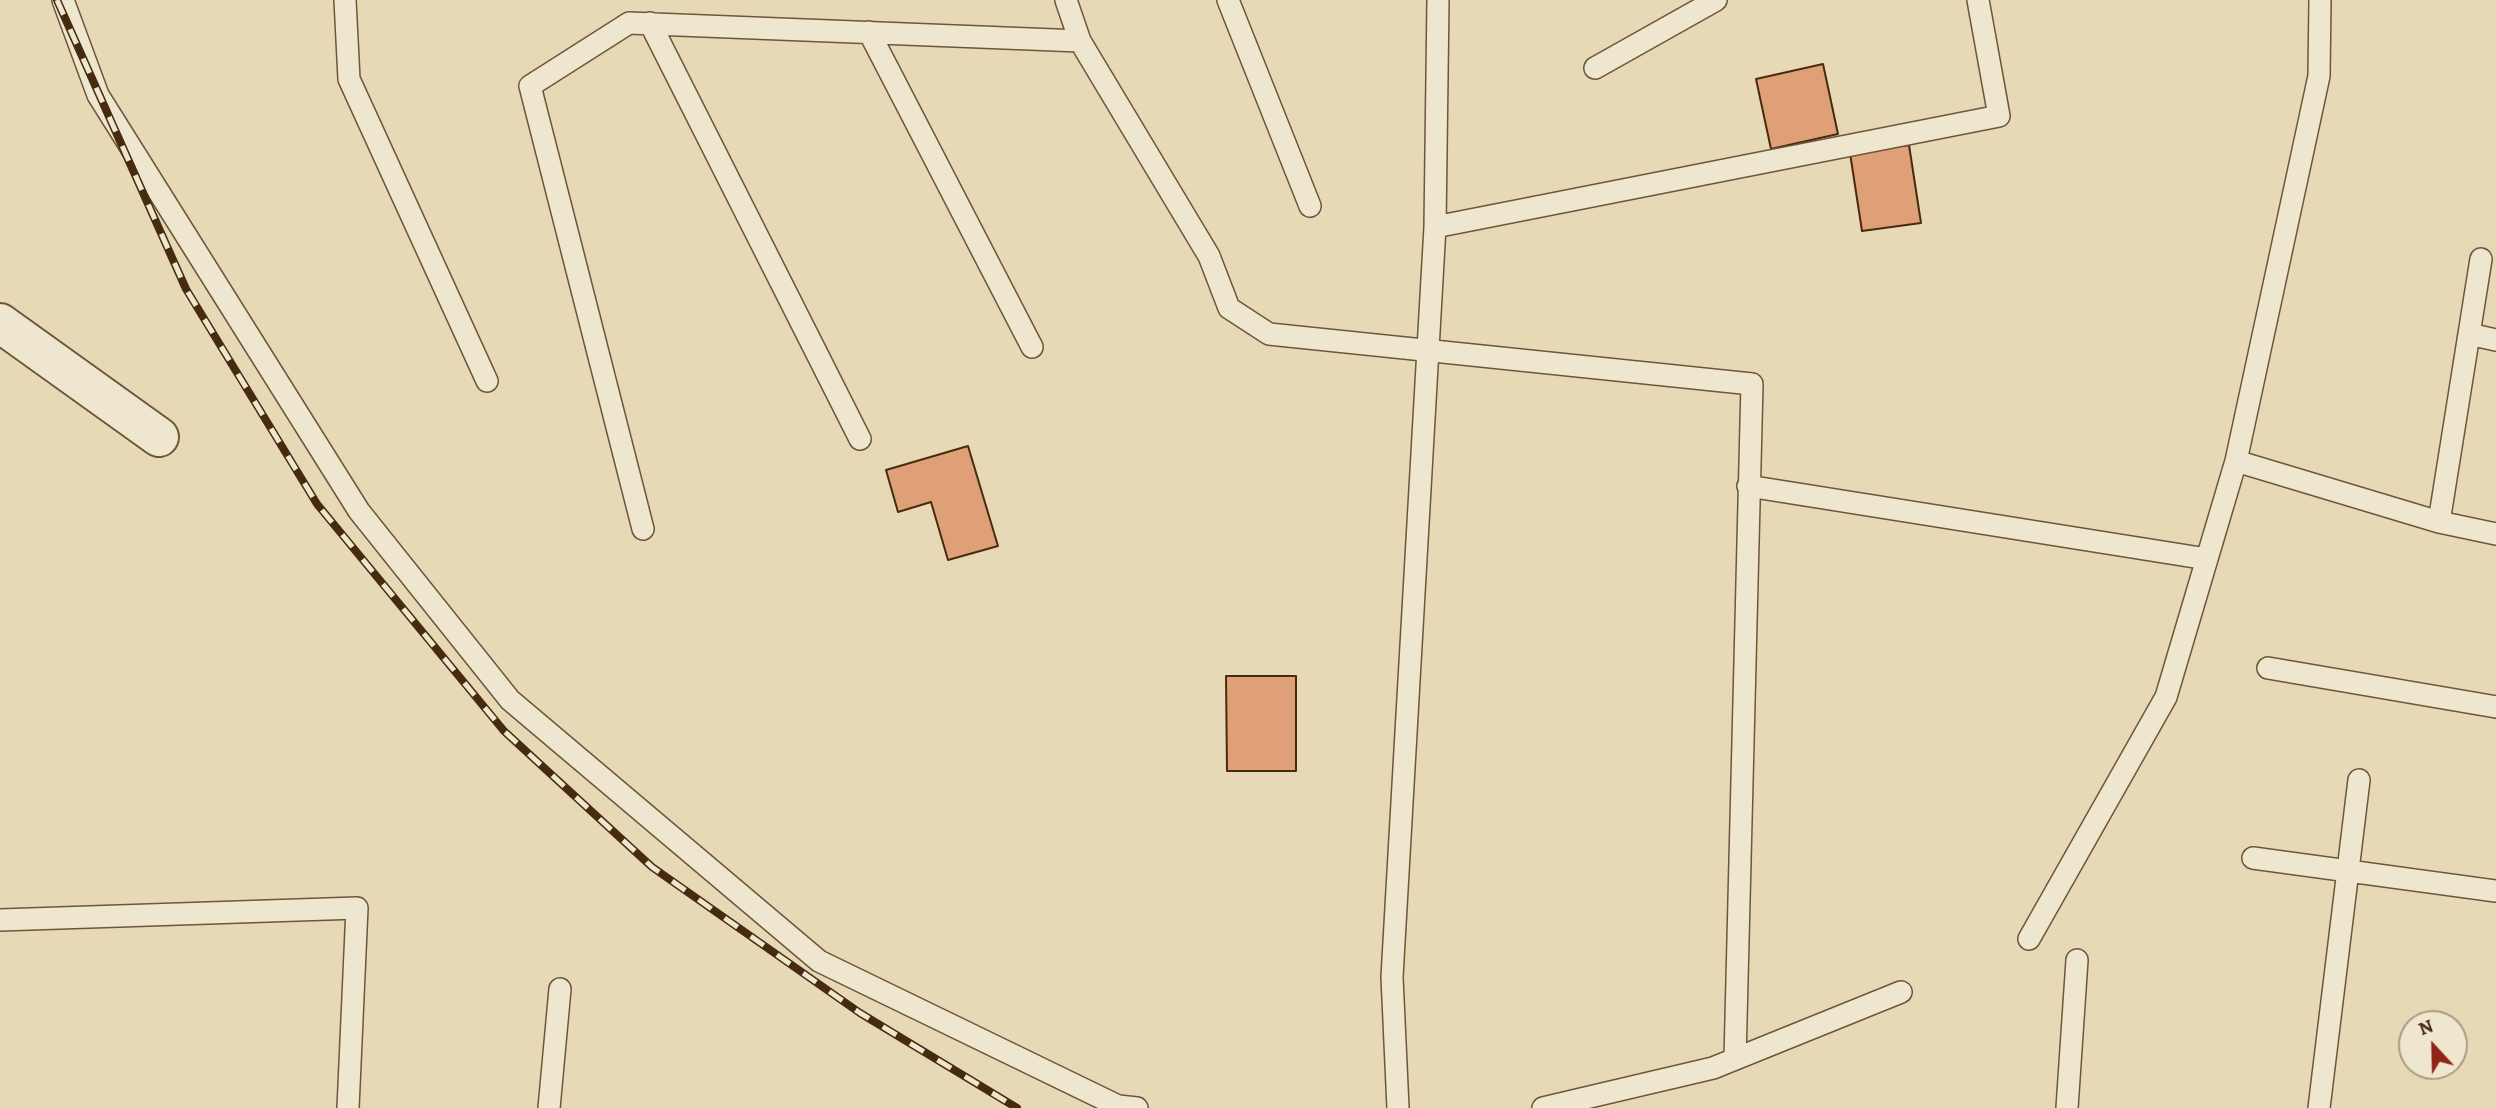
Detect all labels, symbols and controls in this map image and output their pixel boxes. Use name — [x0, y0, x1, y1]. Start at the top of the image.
north arrow — [2398, 1010, 2468, 1080]
text: N — [2415, 1013, 2437, 1042]

